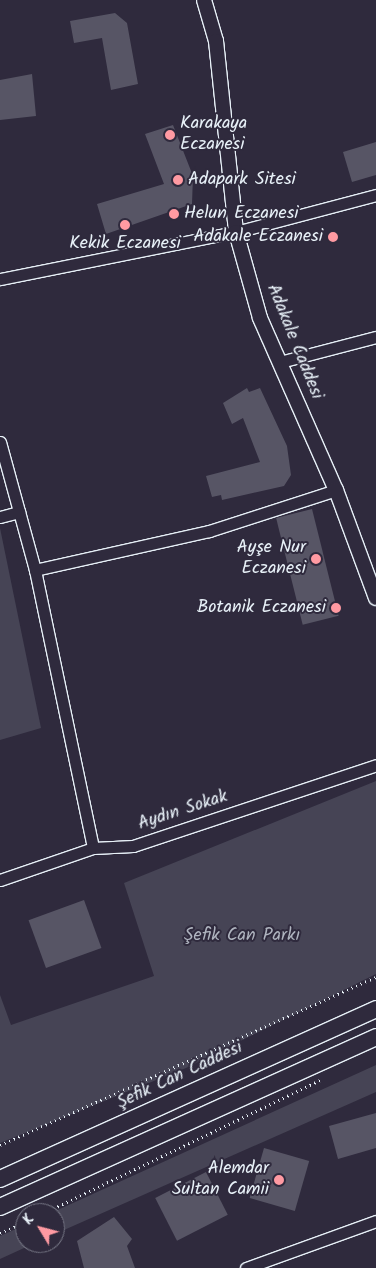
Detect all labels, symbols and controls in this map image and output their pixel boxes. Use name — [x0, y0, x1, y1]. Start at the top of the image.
place label: Karakaya Eczanesi — [180, 114, 247, 156]
marker: Karakaya Eczanesi — [164, 129, 176, 141]
place label: Adapark Sitesi — [188, 169, 296, 191]
marker: Adapark Sitesi — [172, 174, 184, 186]
place label: Helun Eczanesi — [184, 203, 299, 225]
marker: Helun Eczanesi — [168, 208, 180, 220]
marker: Kekik Eczanesi — [119, 219, 131, 231]
place label: Adakale Eczanesi — [193, 226, 323, 248]
marker: Adakale Eczanesi — [327, 231, 339, 243]
place label: Kekik Eczanesi — [69, 233, 181, 255]
street label: Adakale Caddesi — [261, 281, 327, 403]
place label: Ayşe Nur Eczanesi — [237, 538, 306, 580]
marker: Ayşe Nur Eczanesi — [310, 553, 322, 565]
place label: Botanik Eczanesi — [197, 597, 326, 619]
marker: Botanik Eczanesi — [330, 602, 342, 614]
street label: Aydın Sokak — [135, 786, 231, 836]
park label: Şefik Can Parkı — [184, 925, 300, 947]
street label: Şefik Can Caddesi — [114, 1037, 246, 1115]
place label: Alemdar Sultan Camii — [172, 1159, 269, 1202]
marker: Alemdar Sultan Camii — [273, 1174, 285, 1186]
north arrow — [15, 1203, 65, 1253]
text: K — [17, 1210, 40, 1230]

